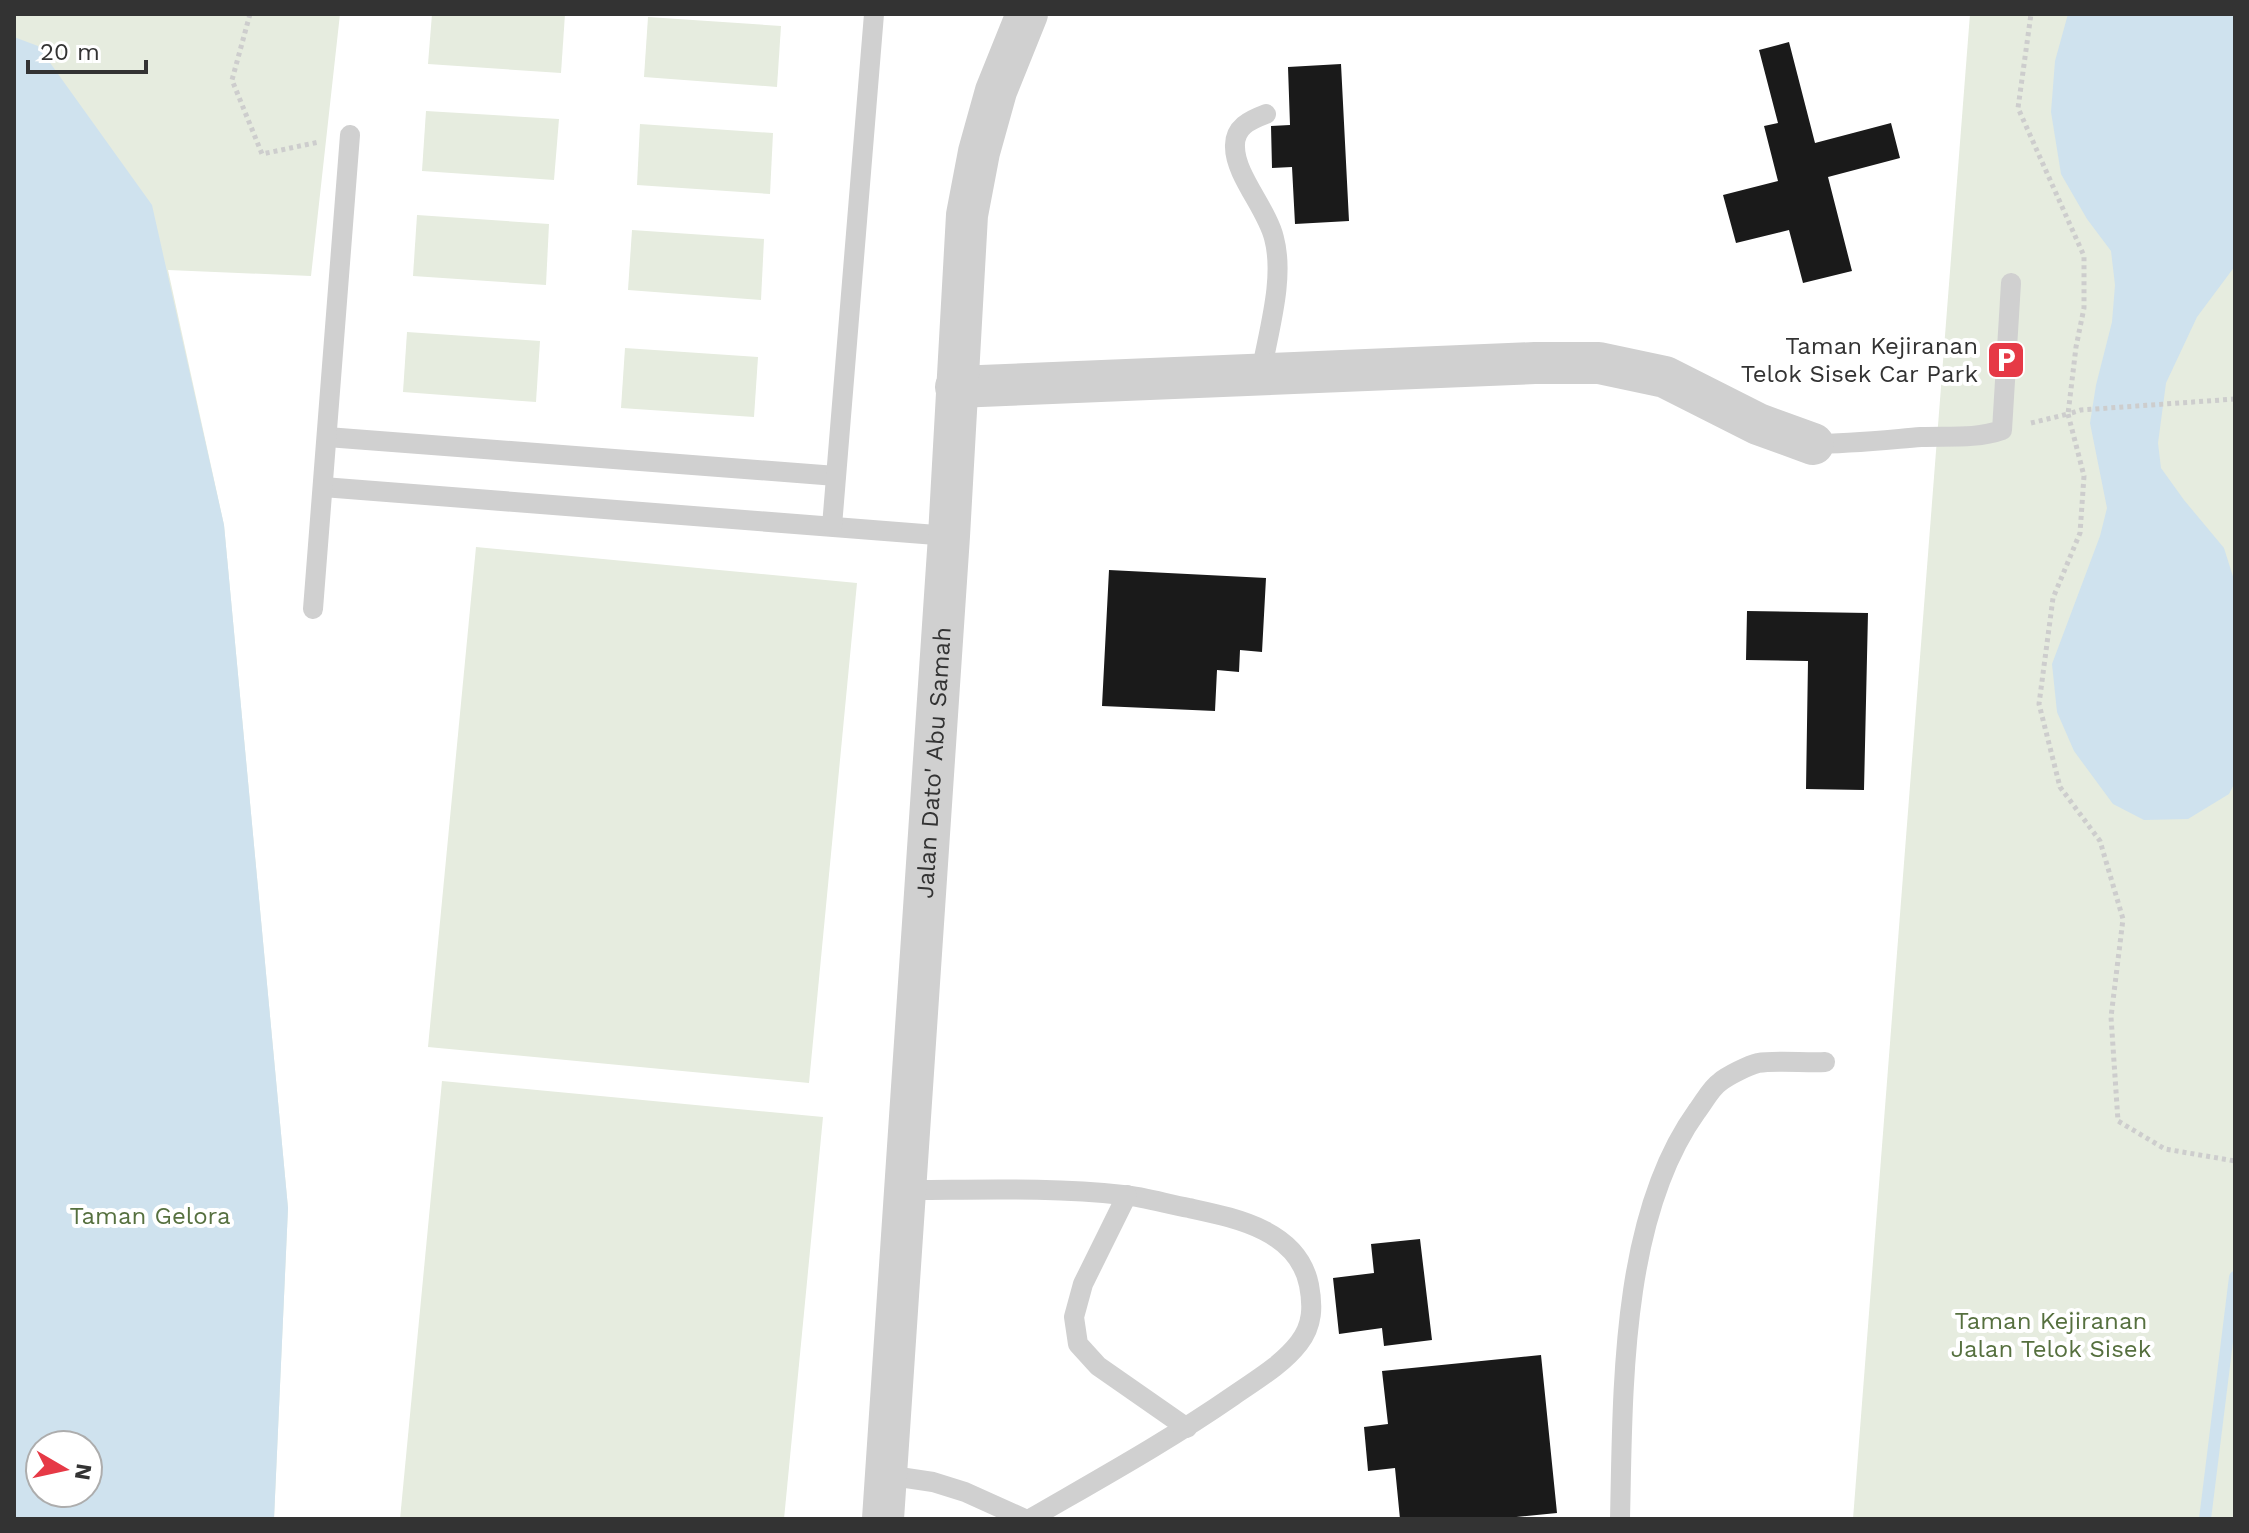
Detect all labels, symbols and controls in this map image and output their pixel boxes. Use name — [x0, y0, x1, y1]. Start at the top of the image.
scale bar — [28, 24, 146, 74]
text: 20 m — [40, 38, 100, 66]
place label: Taman Kejiranan Telok Sisek Car Park — [1741, 332, 1978, 388]
parking icon: Taman Kejiranan Telok Sisek Car Park — [1985, 339, 2027, 381]
street label: Jalan Dato' Abu Samah — [911, 626, 957, 899]
park label: Taman Gelora — [69, 1202, 231, 1230]
park label: Taman Kejiranan Jalan Telok Sisek — [1951, 1307, 2152, 1363]
north arrow — [24, 1429, 104, 1509]
text: N — [70, 1462, 97, 1482]

